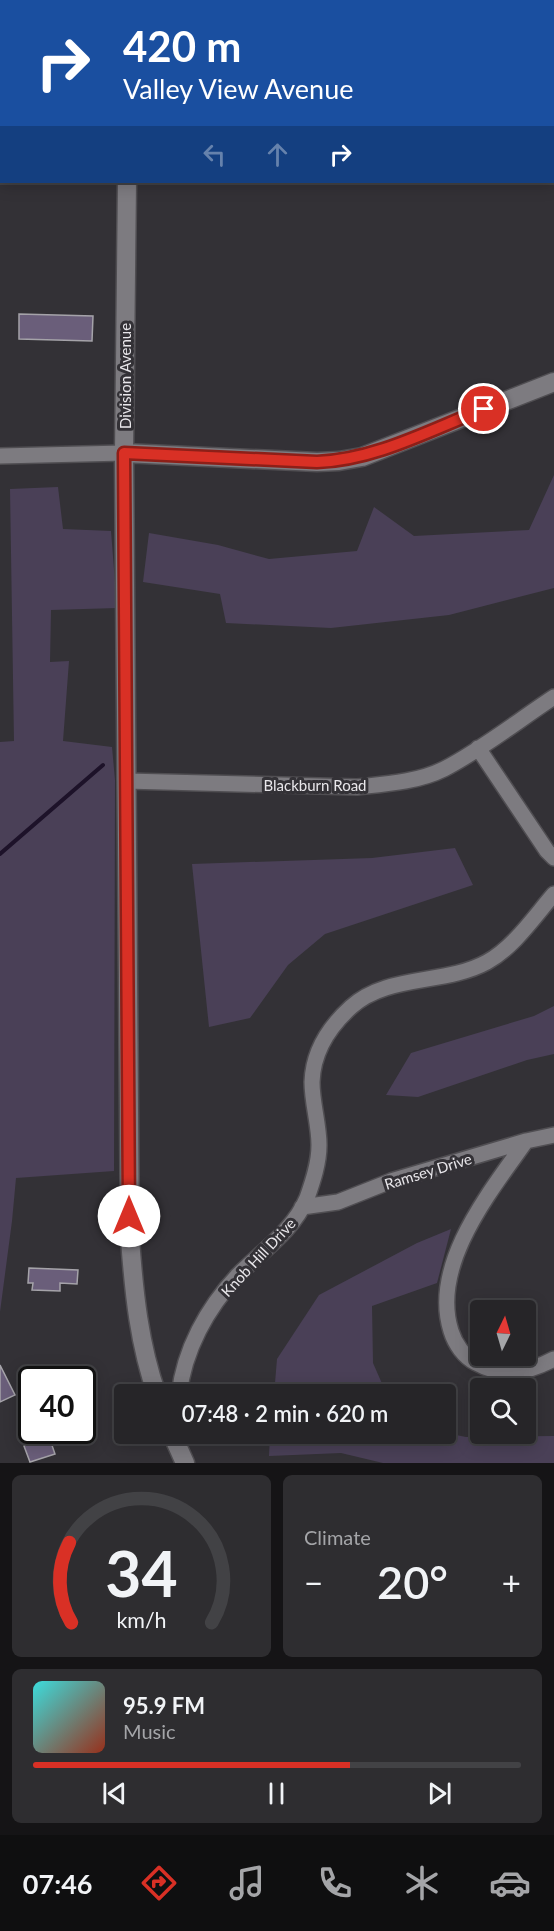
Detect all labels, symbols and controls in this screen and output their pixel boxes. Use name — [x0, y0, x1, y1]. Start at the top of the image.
text: 420 m — [123, 21, 241, 71]
icon: right — [24, 24, 102, 102]
text: Valley View Avenue — [123, 72, 354, 105]
icon: left — [198, 138, 231, 171]
icon: ahead — [261, 138, 294, 171]
icon: right — [324, 138, 357, 171]
street label: Division Avenue — [116, 323, 134, 429]
pin — [458, 383, 509, 434]
icon: arrive — [467, 392, 500, 425]
street label: Blackburn Road — [263, 776, 367, 794]
street label: Ramsey Drive — [382, 1149, 474, 1193]
position arrow — [97, 1184, 161, 1248]
street label: Knob Hill Drive — [217, 1214, 299, 1300]
north arrow — [470, 1300, 536, 1366]
map controls — [470, 1300, 536, 1444]
speed limit sign: 40 — [18, 1366, 96, 1444]
button: search — [470, 1378, 536, 1444]
text: 07:48 · 2 min · 620 m — [182, 1400, 388, 1427]
text: Climate — [304, 1525, 371, 1549]
text: 34 — [105, 1535, 178, 1610]
text: 20° — [377, 1555, 448, 1609]
text: − — [304, 1562, 323, 1602]
text: + — [502, 1562, 521, 1602]
text: km/h — [116, 1607, 167, 1633]
text: 95.9 FM — [123, 1692, 205, 1719]
text: Music — [123, 1719, 176, 1743]
icon: previous — [98, 1777, 131, 1810]
icon: pause — [260, 1777, 293, 1810]
icon: next — [423, 1777, 456, 1810]
icon: directions — [138, 1862, 180, 1904]
icon: music — [226, 1862, 268, 1904]
icon: phone — [314, 1862, 356, 1904]
icon: climate — [401, 1862, 443, 1904]
icon: car — [489, 1862, 531, 1904]
text: 07:46 — [23, 1867, 92, 1900]

